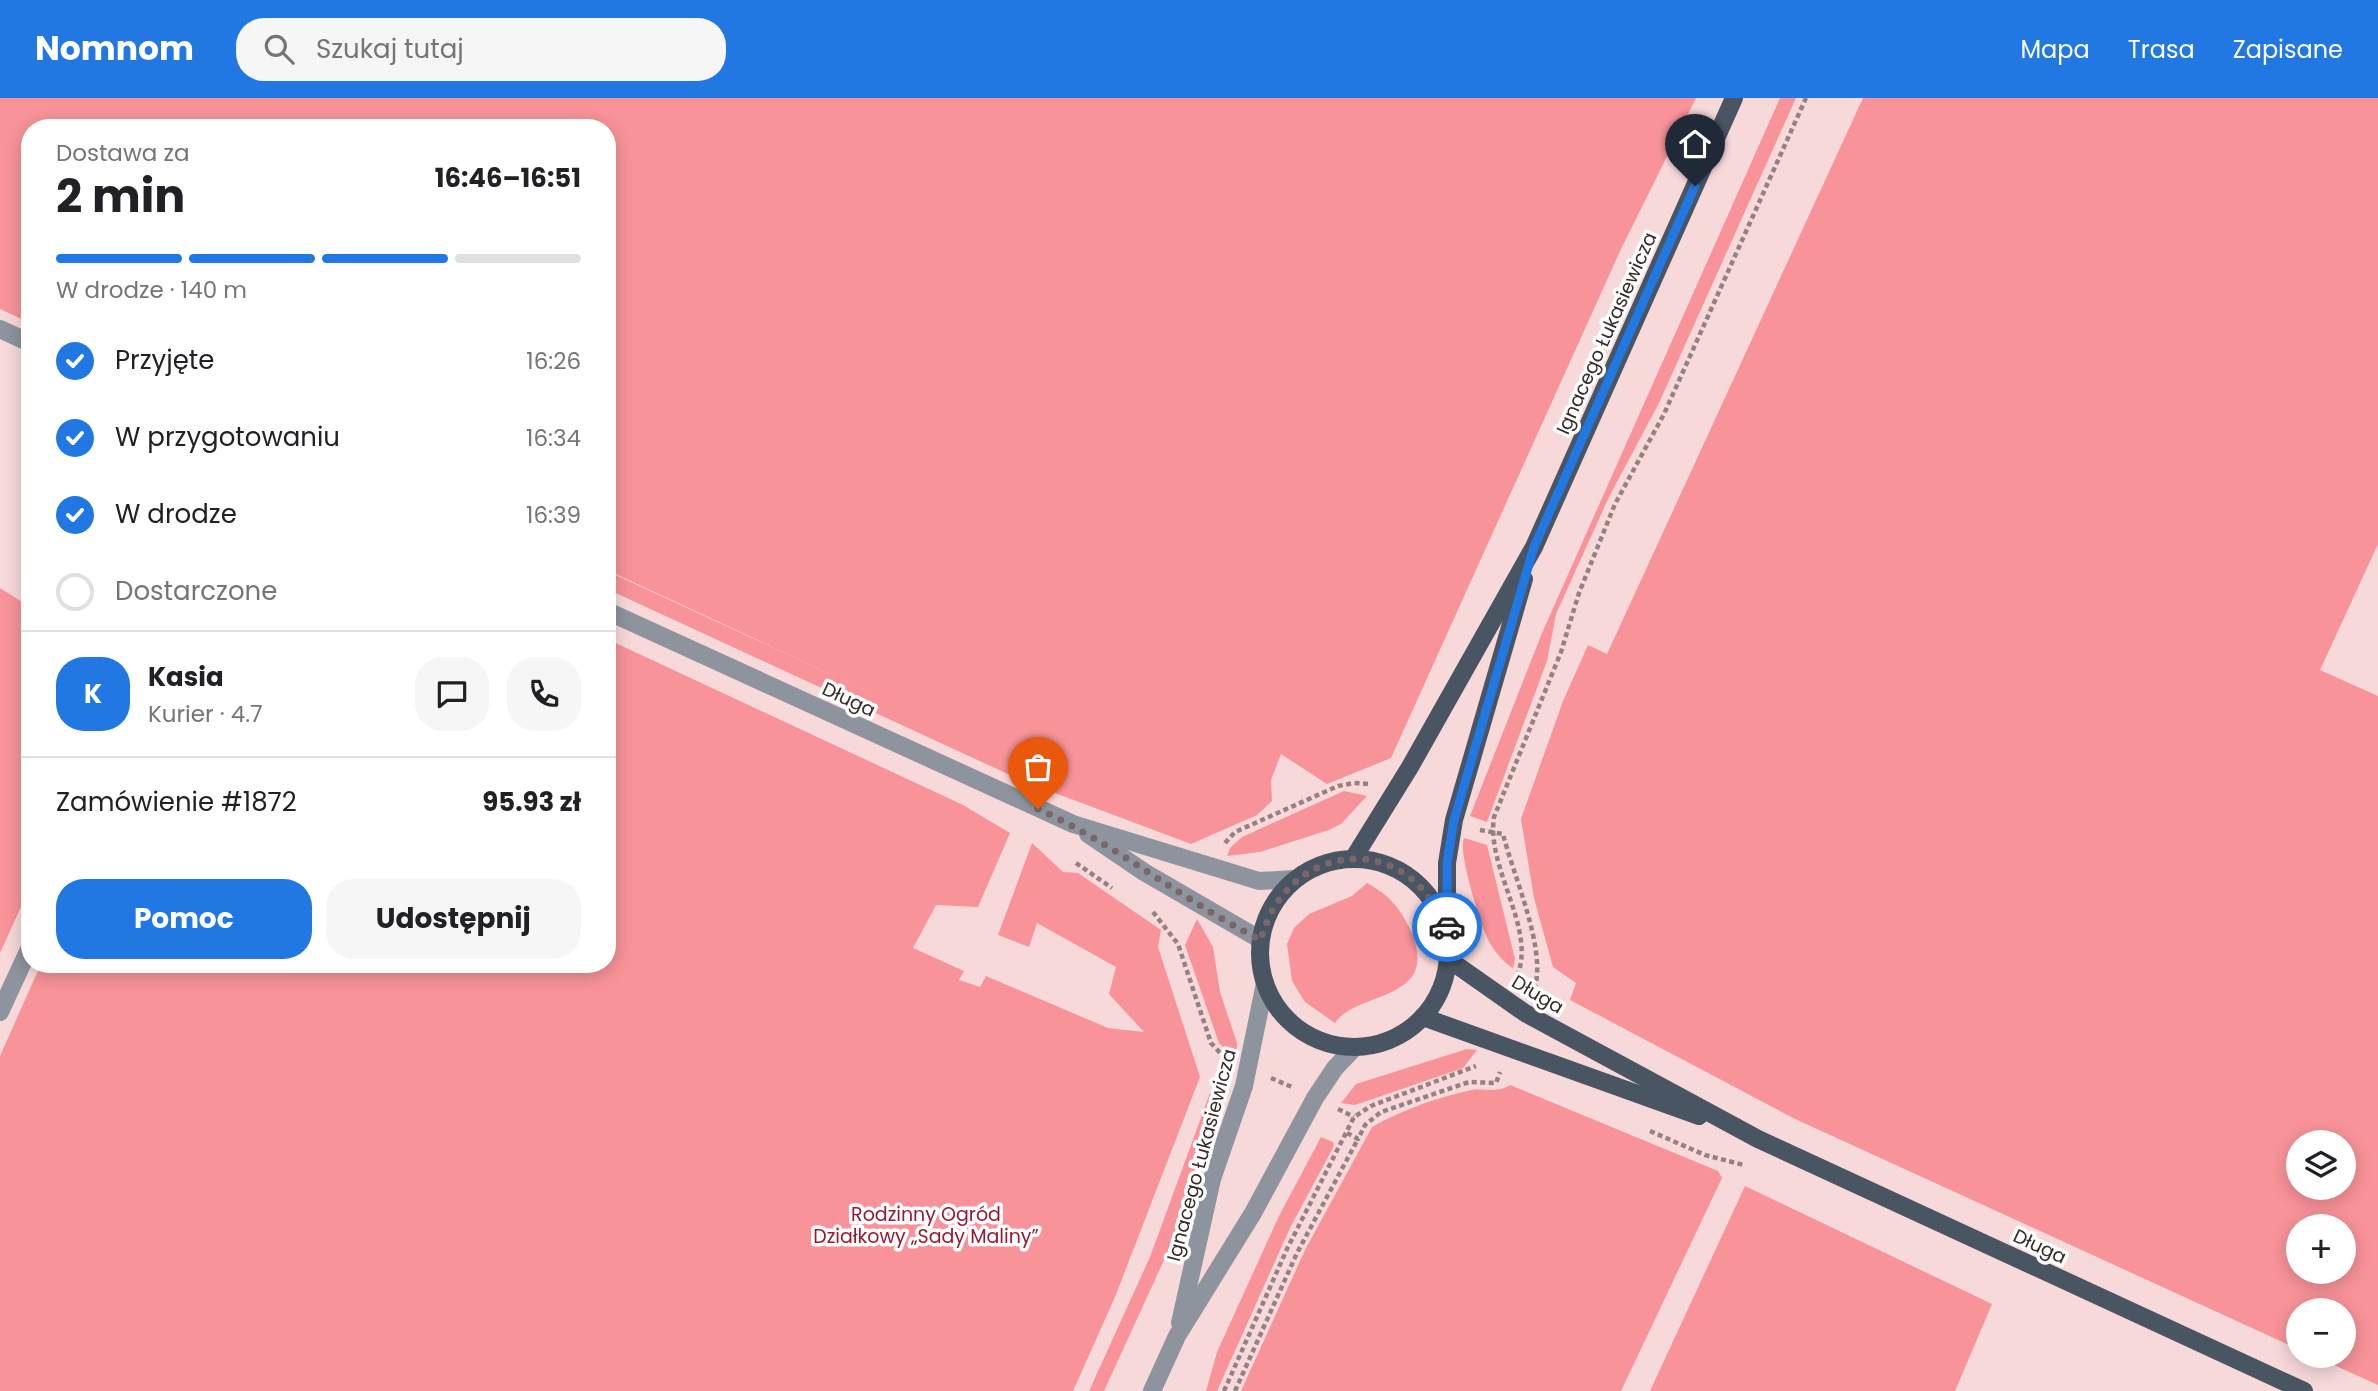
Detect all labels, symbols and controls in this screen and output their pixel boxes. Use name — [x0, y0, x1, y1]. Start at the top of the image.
search box — [236, 18, 726, 81]
text: Nomnom — [35, 25, 194, 72]
icon: search — [260, 30, 298, 68]
text: Szukaj tutaj — [316, 31, 464, 67]
text: Mapa — [2020, 33, 2090, 66]
text: Trasa — [2128, 33, 2195, 66]
text: Zapisane — [2233, 33, 2343, 66]
pin — [1665, 114, 1725, 186]
icon: home — [1676, 125, 1714, 163]
text: Dostawa za — [56, 137, 189, 169]
text: 16:46–16:51 — [435, 160, 581, 196]
text: 2 min — [56, 164, 185, 228]
street label: Ignacego Łukasiewicza — [1550, 228, 1663, 439]
text: W drodze · 140 m — [56, 274, 247, 306]
icon: check — [56, 342, 94, 380]
text: Przyjęte — [115, 342, 214, 378]
text: 16:26 — [526, 345, 581, 377]
icon: check — [56, 419, 94, 457]
text: W przygotowaniu — [115, 419, 340, 455]
text: 16:34 — [526, 422, 581, 454]
icon: check — [56, 496, 94, 534]
text: W drodze — [115, 496, 237, 532]
text: 16:39 — [526, 499, 581, 531]
text: Dostarczone — [115, 573, 277, 609]
button: chat — [415, 657, 489, 731]
button: phone — [507, 657, 581, 731]
text: Kasia — [148, 659, 224, 695]
street label: Długa — [818, 675, 880, 724]
text: K — [84, 676, 102, 712]
text: Kurier · 4.7 — [148, 698, 263, 730]
pin — [1008, 737, 1068, 809]
icon: bag — [1019, 748, 1057, 786]
text: Zamówienie #1872 — [56, 784, 297, 820]
text: 95.93 zł — [482, 784, 581, 820]
button: Pomoc — [56, 879, 312, 959]
button: Udostępnij — [326, 879, 581, 959]
courier — [1412, 892, 1482, 962]
icon: car — [1428, 908, 1466, 946]
street label: Długa — [1507, 968, 1569, 1020]
street label: Ignacego Łukasiewicza — [1160, 1046, 1243, 1264]
map controls — [2286, 1130, 2356, 1368]
button: layers — [2286, 1130, 2356, 1200]
park label: Rodzinny Ogród Działkowy „Sady Maliny” — [813, 1201, 1039, 1250]
button: + — [2286, 1214, 2356, 1284]
street label: Długa — [2009, 1222, 2071, 1271]
button: − — [2286, 1298, 2356, 1368]

